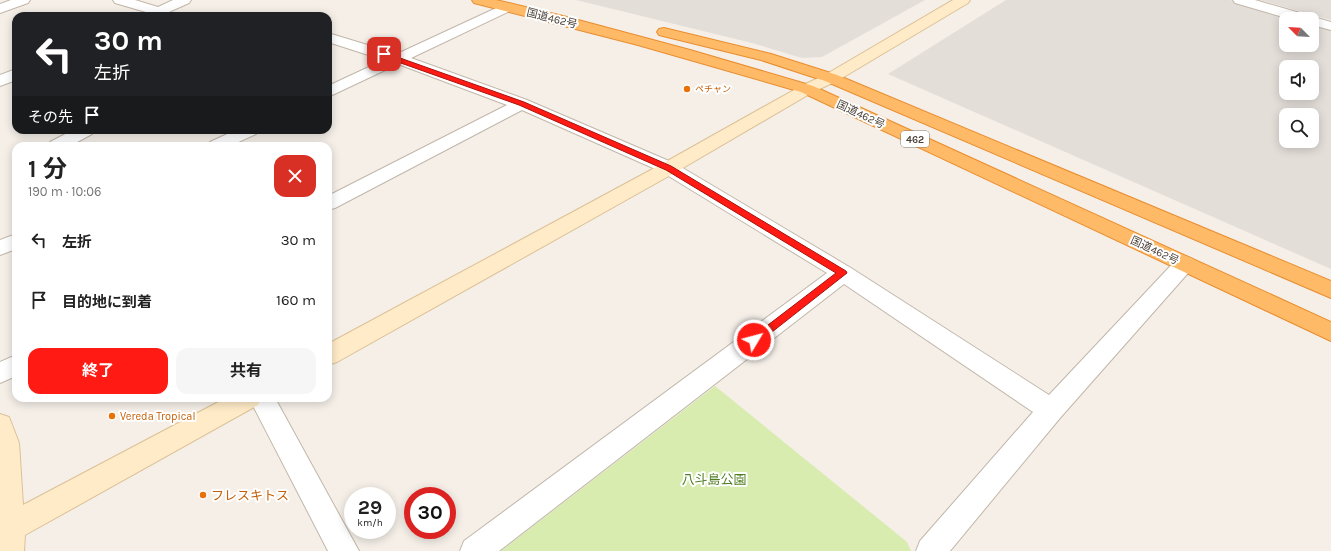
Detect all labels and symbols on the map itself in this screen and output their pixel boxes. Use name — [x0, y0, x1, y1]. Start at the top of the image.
street label: 国道462号 — [525, 6, 579, 31]
north arrow — [1279, 12, 1319, 52]
pin — [367, 37, 401, 71]
marker: ペチャン — [682, 84, 692, 94]
place label: ペチャン — [695, 84, 731, 94]
street label: 国道462号 — [835, 98, 887, 131]
road number: 462 — [901, 131, 929, 147]
street label: 国道462号 — [1129, 234, 1181, 267]
position arrow — [733, 319, 775, 361]
place label: Vereda Tropical — [120, 410, 196, 423]
marker: Vereda Tropical — [107, 411, 117, 421]
park label: 八斗島公園 — [681, 472, 747, 487]
speed limit sign: 30 — [404, 487, 456, 539]
place label: フレスキトス — [211, 488, 289, 503]
marker: フレスキトス — [198, 490, 208, 500]

